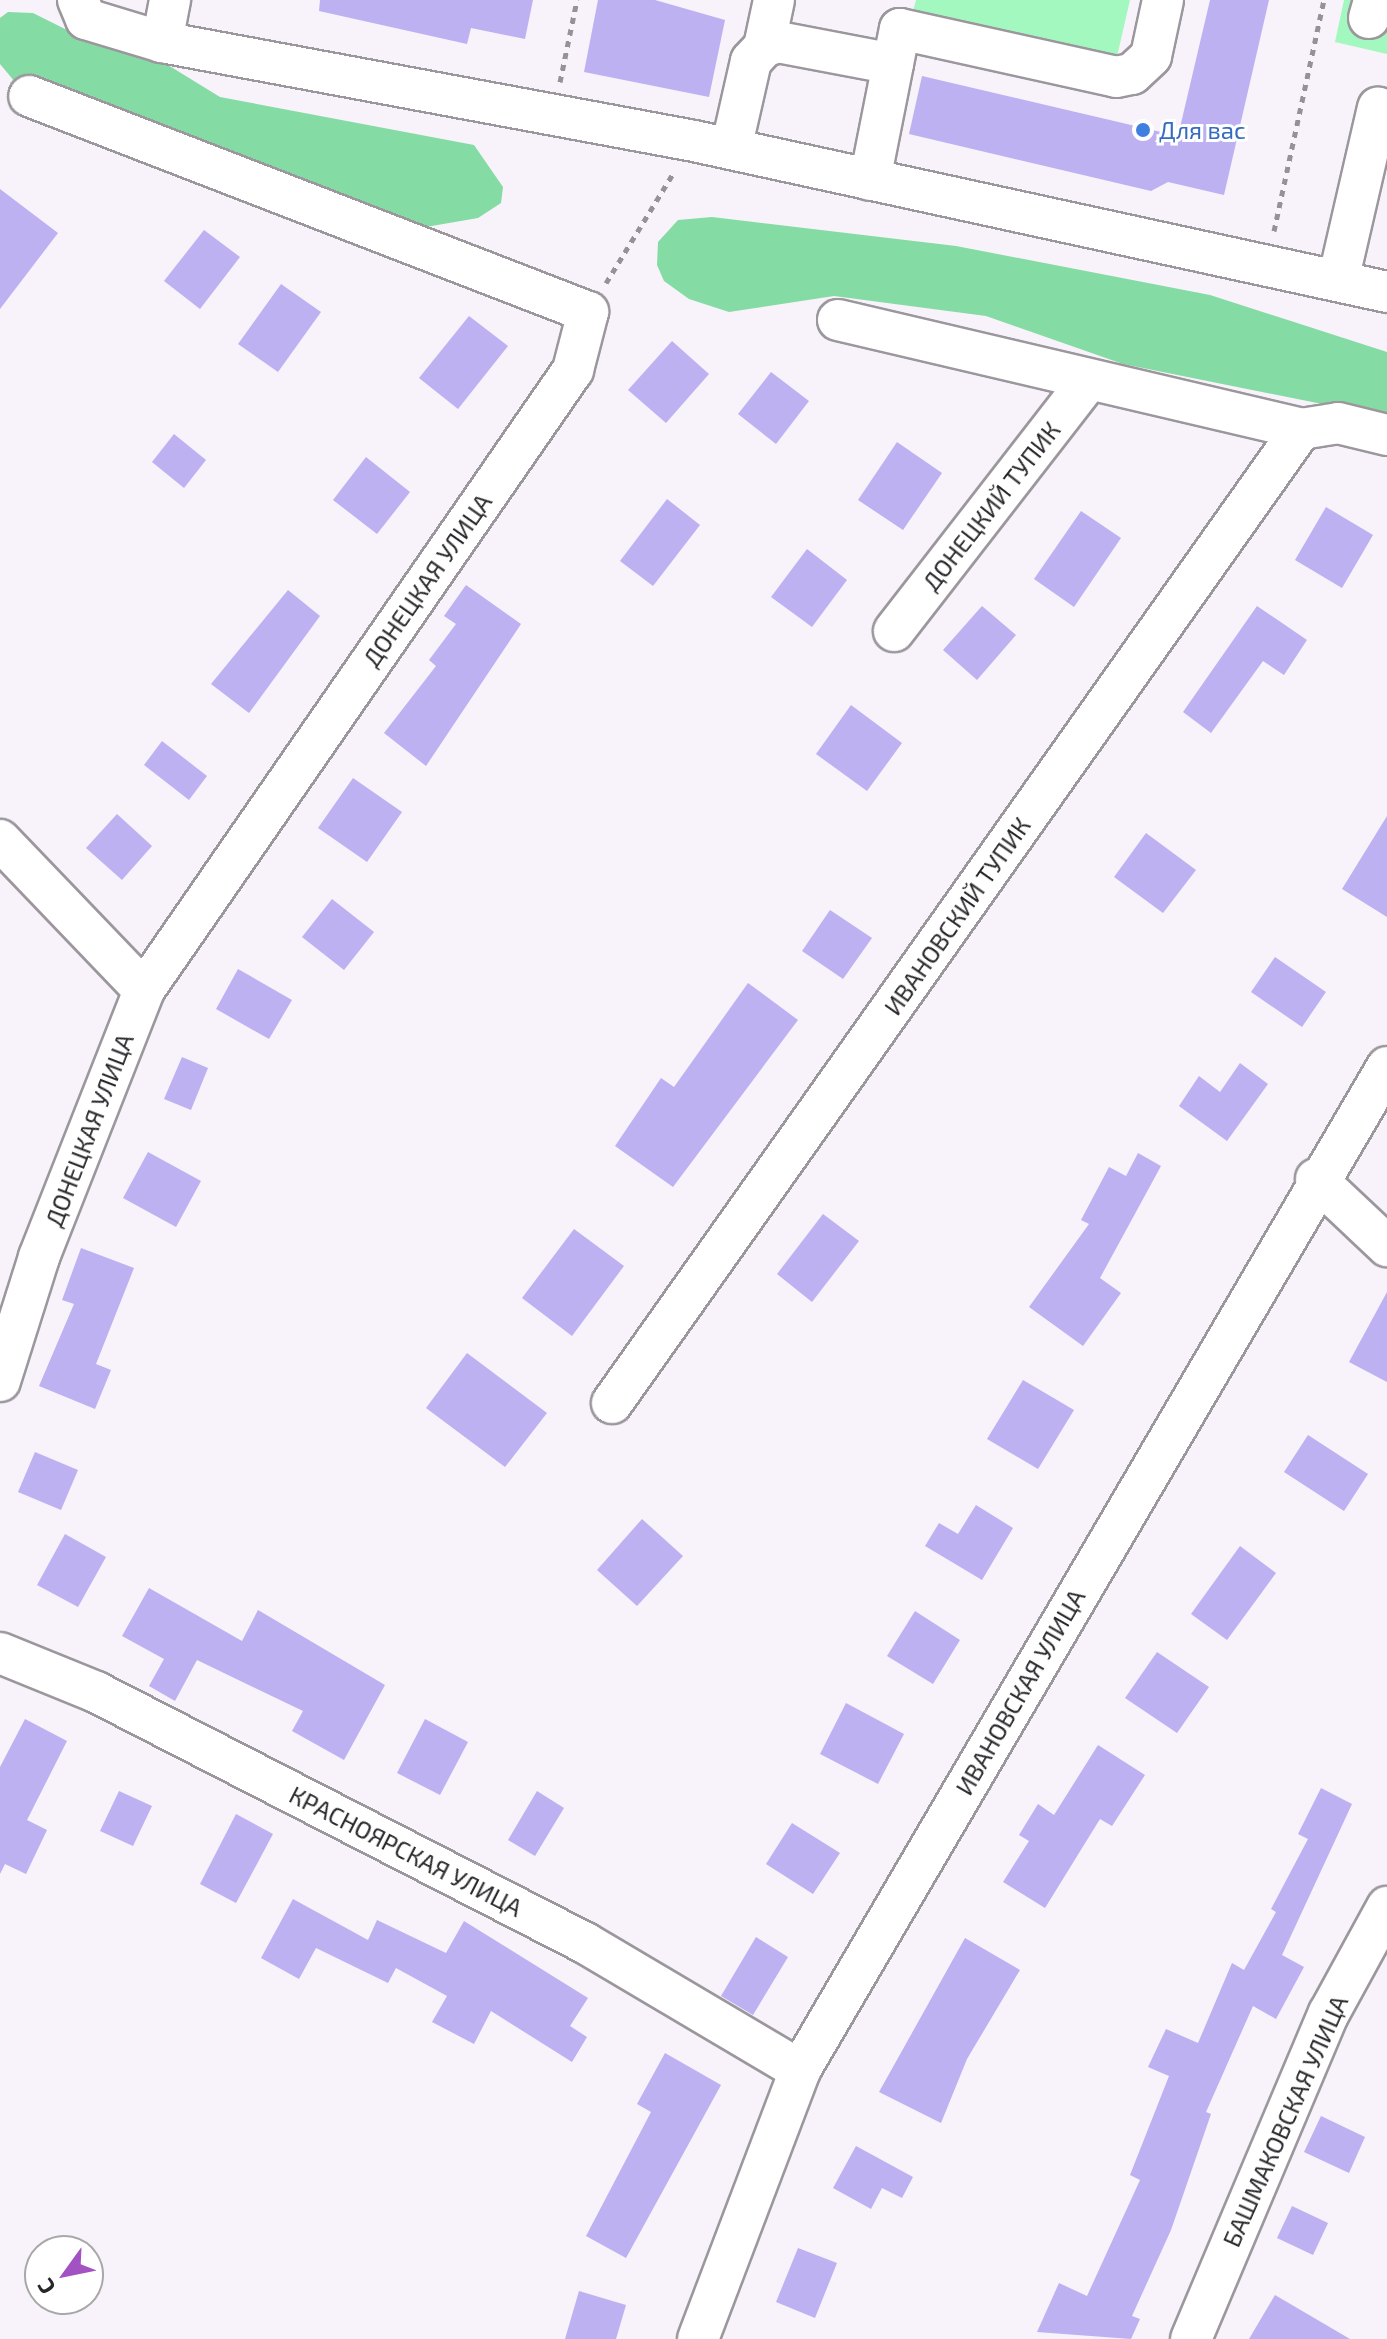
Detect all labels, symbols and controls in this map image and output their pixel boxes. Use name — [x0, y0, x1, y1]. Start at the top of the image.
place label: Для вас — [1159, 116, 1246, 144]
marker: Для вас — [1134, 121, 1152, 139]
street label: ДОНЕЦКИЙ ТУПИК — [916, 416, 1066, 596]
street label: ДОНЕЦКАЯ УЛИЦА — [357, 488, 497, 672]
street label: ИВАНОВСКИЙ ТУПИК — [878, 812, 1036, 1020]
street label: ДОНЕЦКАЯ УЛИЦА — [39, 1030, 139, 1230]
street label: ИВАНОВСКАЯ УЛИЦА — [949, 1584, 1091, 1800]
street label: КРАСНОЯРСКАЯ УЛИЦА — [285, 1780, 527, 1922]
street label: БАШМАКОВСКАЯ УЛИЦА — [1217, 1991, 1353, 2251]
north arrow — [24, 2235, 104, 2315]
text: С — [31, 2274, 60, 2299]

